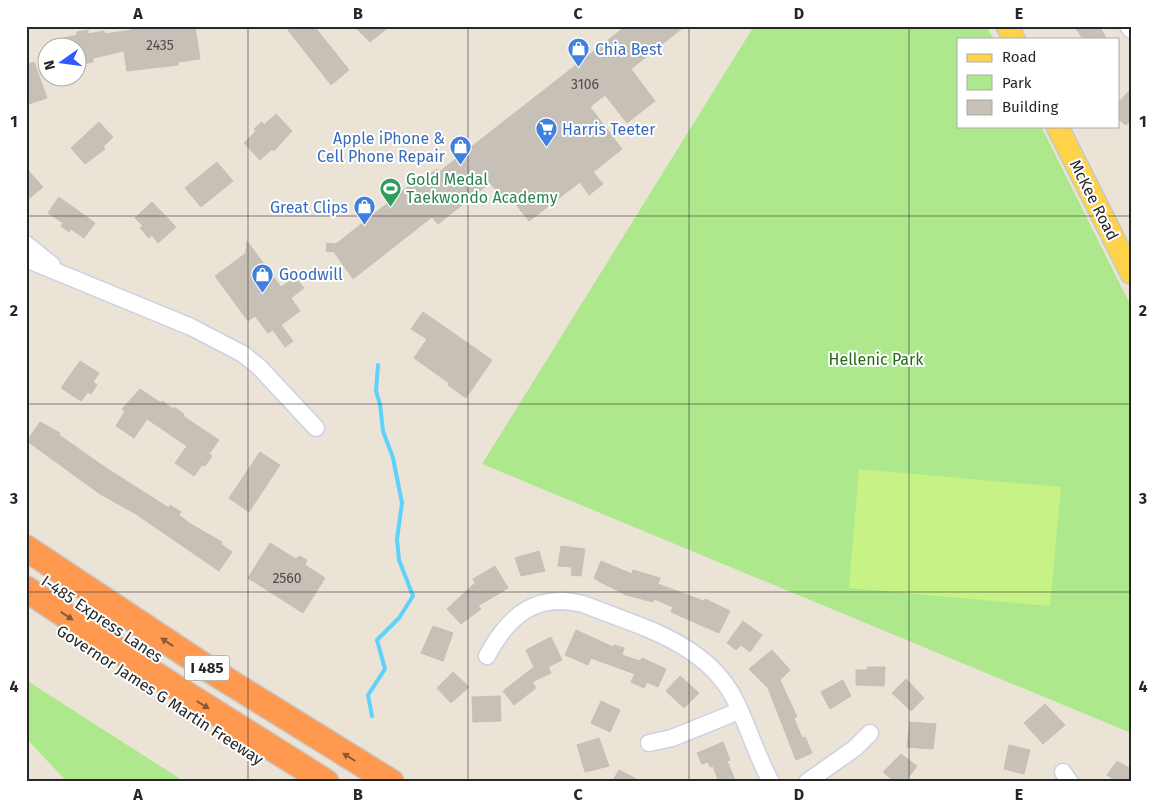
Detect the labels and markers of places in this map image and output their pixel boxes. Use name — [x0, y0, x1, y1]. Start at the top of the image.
shop icon: Chia Best — [567, 37, 591, 68]
place label: Chia Best — [595, 40, 663, 59]
supermarket icon: Harris Teeter — [534, 117, 558, 148]
place label: Harris Teeter — [562, 120, 656, 139]
place label: Apple iPhone & Cell Phone Repair — [317, 129, 446, 166]
shop icon: Apple iPhone & Cell Phone Repair — [449, 135, 473, 166]
place label: Gold Medal Taekwondo Academy — [406, 170, 558, 207]
sports icon: Gold Medal Taekwondo Academy — [378, 176, 402, 207]
shop icon: Great Clips — [352, 195, 376, 226]
place label: Great Clips — [270, 198, 348, 217]
shop icon: Goodwill — [251, 262, 275, 293]
place label: Goodwill — [279, 265, 343, 284]

